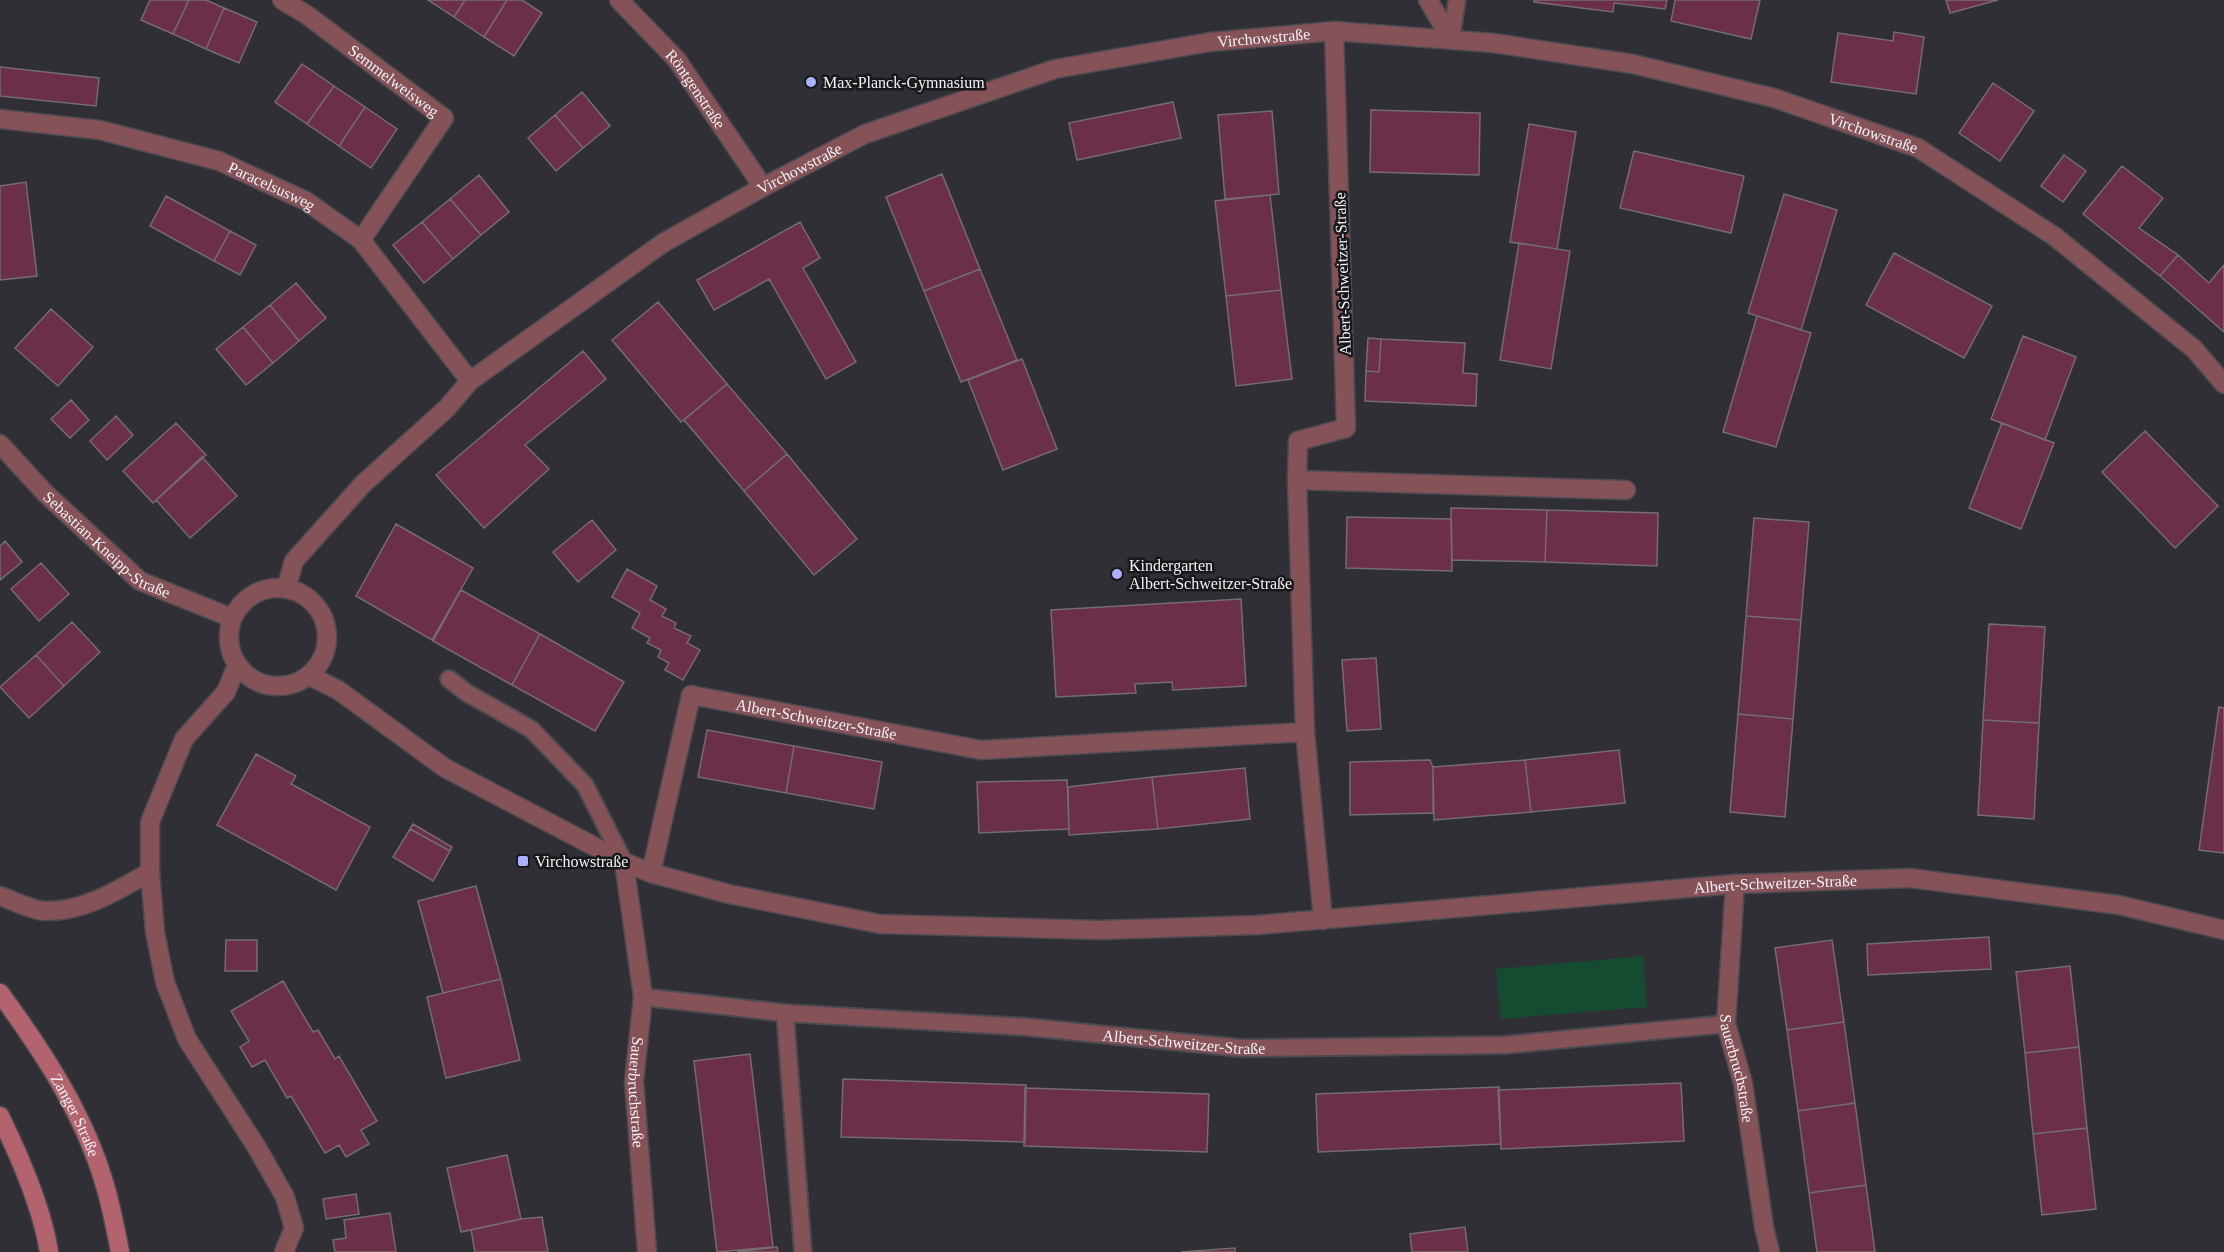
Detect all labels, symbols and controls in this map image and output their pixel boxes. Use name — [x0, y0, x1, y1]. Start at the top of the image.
street label: Virchowstraße — [1216, 25, 1311, 50]
street label: Semmelweisweg — [345, 41, 442, 121]
street label: Röntgenstraße — [662, 46, 729, 132]
place label: Max-Planck-Gymnasium — [823, 74, 985, 92]
marker: Max-Planck-Gymnasium — [804, 75, 818, 89]
street label: Virchowstraße — [1826, 110, 1920, 156]
street label: Virchowstraße — [754, 140, 845, 198]
street label: Paracelsusweg — [226, 158, 319, 215]
street label: Albert-Schweitzer-Straße — [1331, 192, 1354, 356]
street label: Sebastian-Kneipp-Straße — [40, 488, 173, 601]
place label: Kindergarten Albert-Schweitzer-Straße — [1129, 557, 1292, 592]
marker: Kindergarten Albert-Schweitzer-Straße — [1110, 567, 1124, 581]
street label: Albert-Schweitzer-Straße — [734, 696, 898, 743]
place label: Virchowstraße — [535, 853, 628, 870]
marker: Virchowstraße — [516, 854, 530, 868]
street label: Albert-Schweitzer-Straße — [1693, 872, 1857, 897]
street label: Sauerbruchstraße — [1717, 1014, 1757, 1124]
street label: Albert-Schweitzer-Straße — [1102, 1026, 1265, 1057]
street label: Sauerbruchstraße — [625, 1036, 647, 1148]
street label: Zanger Straße — [48, 1071, 103, 1159]

